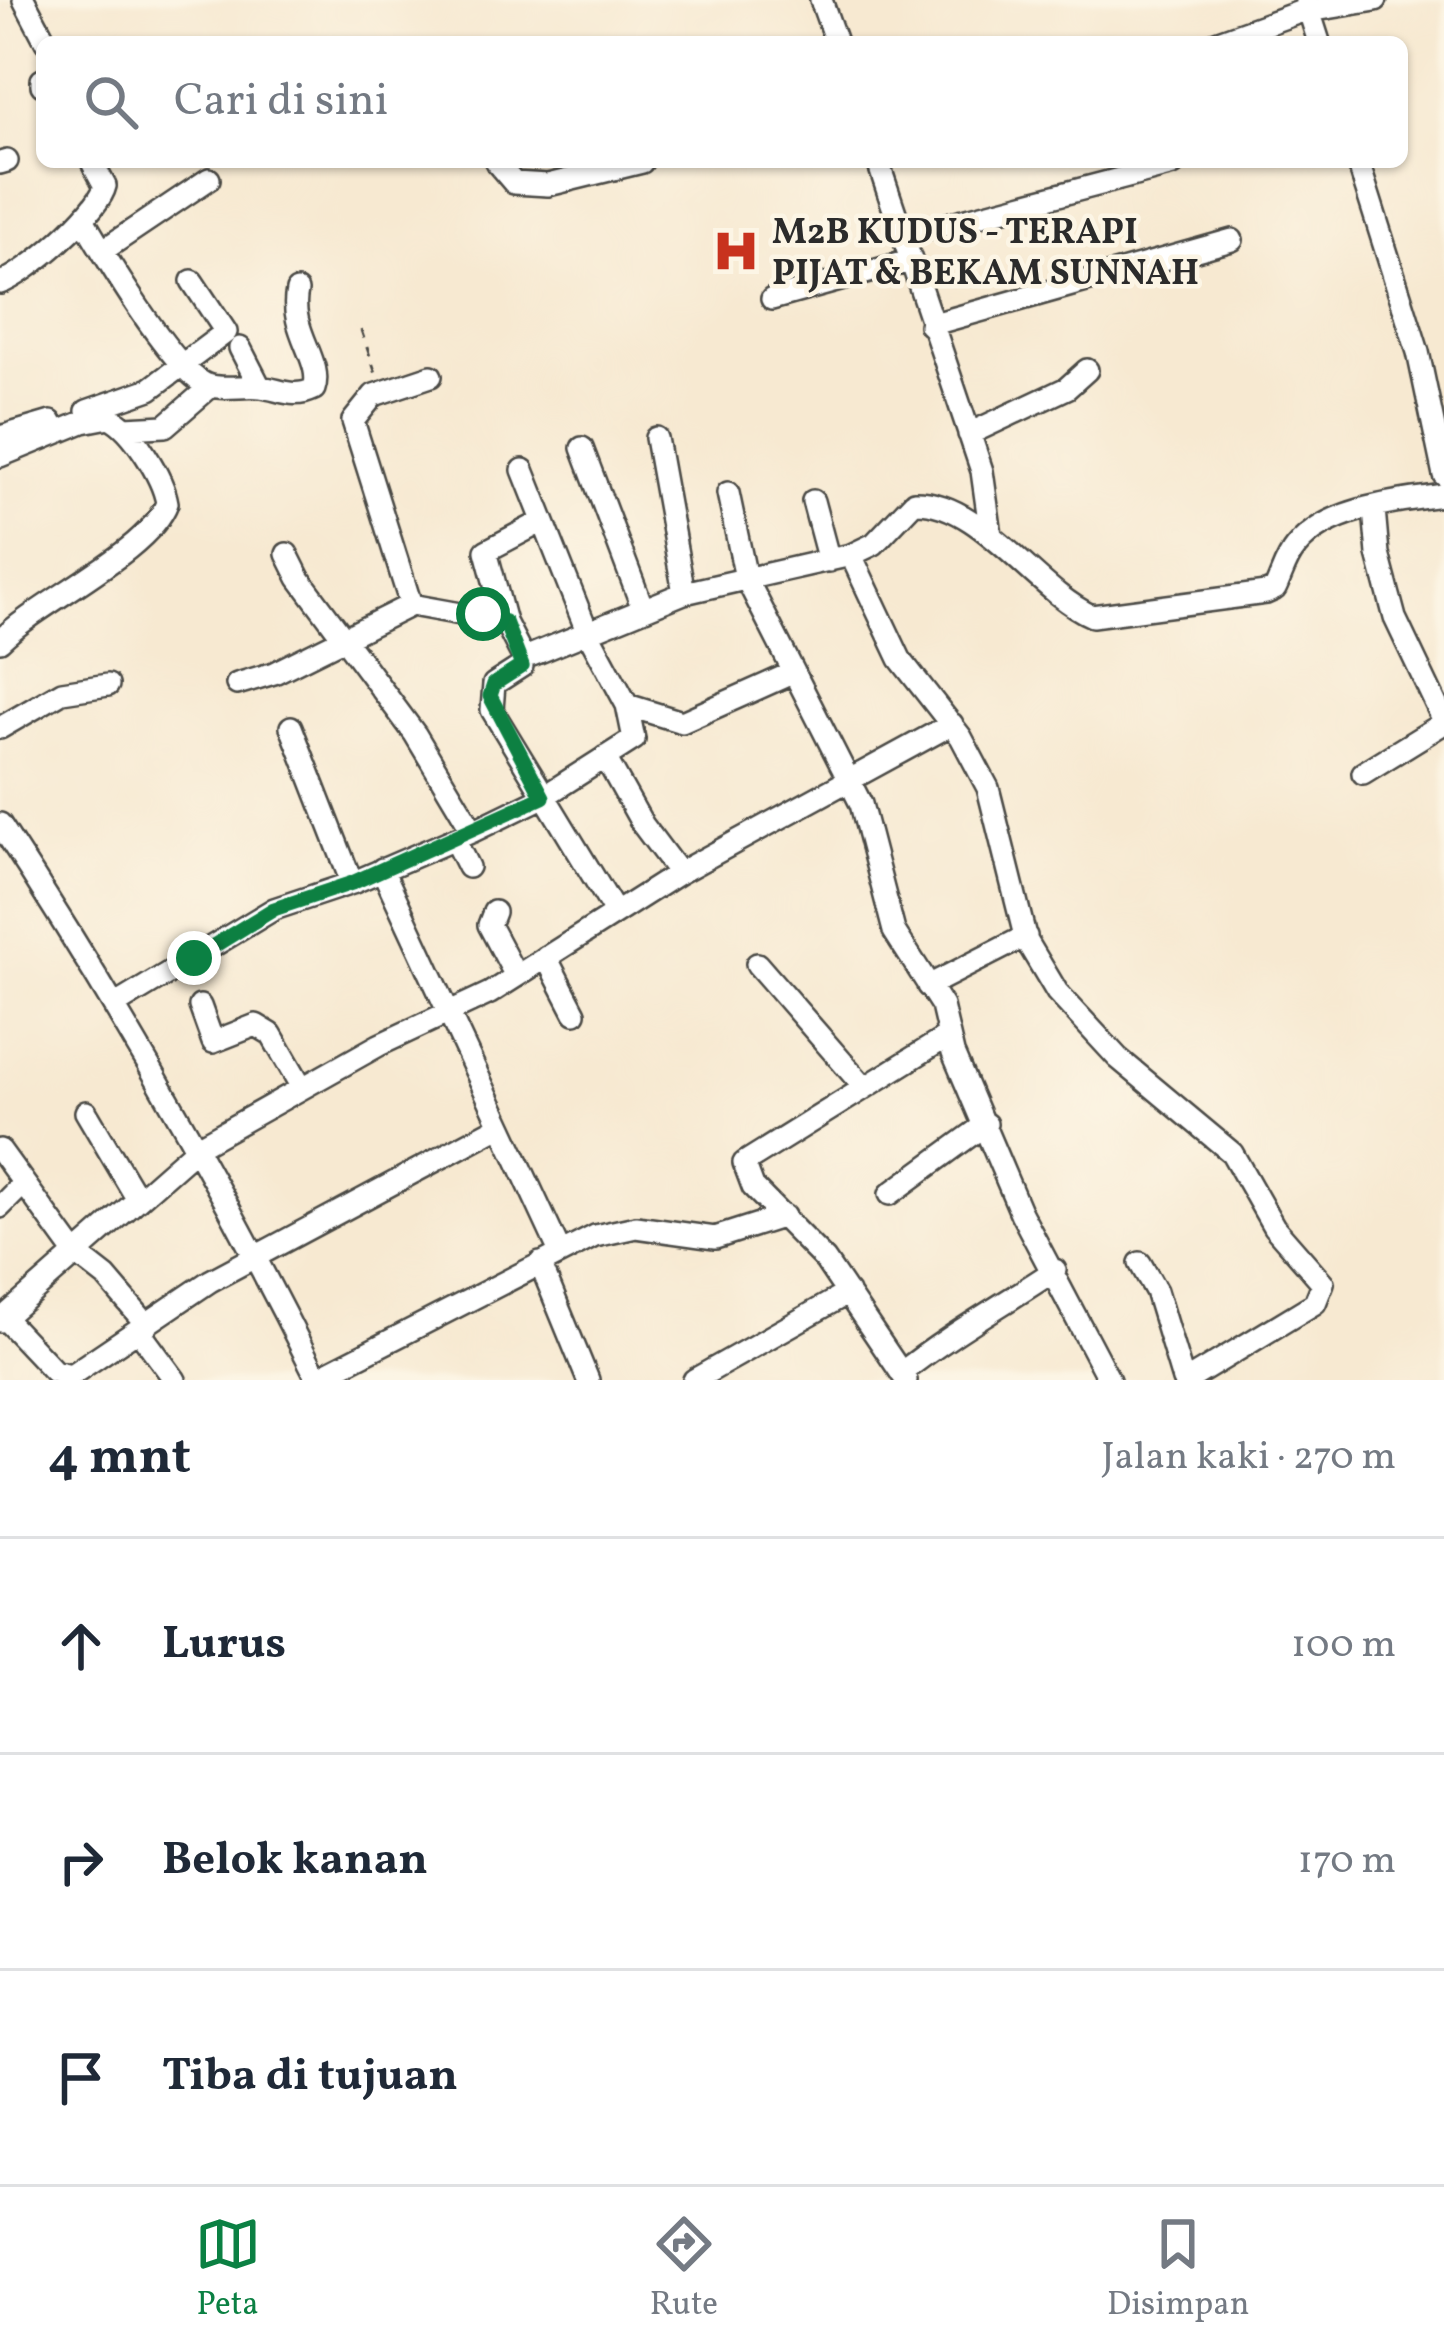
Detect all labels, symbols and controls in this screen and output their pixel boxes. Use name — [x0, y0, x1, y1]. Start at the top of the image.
search box — [36, 36, 1408, 168]
icon: search — [78, 69, 144, 135]
text: Cari di sini — [174, 71, 388, 134]
place label: M2B KUDUS - TERAPI PIJAT & BEKAM SUNNAH — [772, 209, 1199, 300]
hospital icon: M2B KUDUS - TERAPI PIJAT & BEKAM SUNNAH — [711, 226, 761, 276]
route start — [456, 587, 510, 641]
route end — [167, 931, 221, 985]
text: 4 mnt — [48, 1423, 191, 1494]
text: Jalan kaki · 270 m — [1102, 1431, 1396, 1485]
icon: ahead — [48, 1613, 114, 1679]
text: Lurus — [162, 1614, 286, 1677]
text: 100 m — [1291, 1619, 1396, 1673]
icon: right — [48, 1829, 114, 1895]
text: Belok kanan — [162, 1830, 428, 1893]
text: 170 m — [1298, 1835, 1396, 1889]
icon: arrive — [48, 2045, 114, 2111]
text: Tiba di tujuan — [162, 2046, 458, 2109]
tab: Peta — [195, 2211, 261, 2329]
tab: Rute — [650, 2211, 718, 2329]
tab: Disimpan — [1107, 2211, 1249, 2329]

